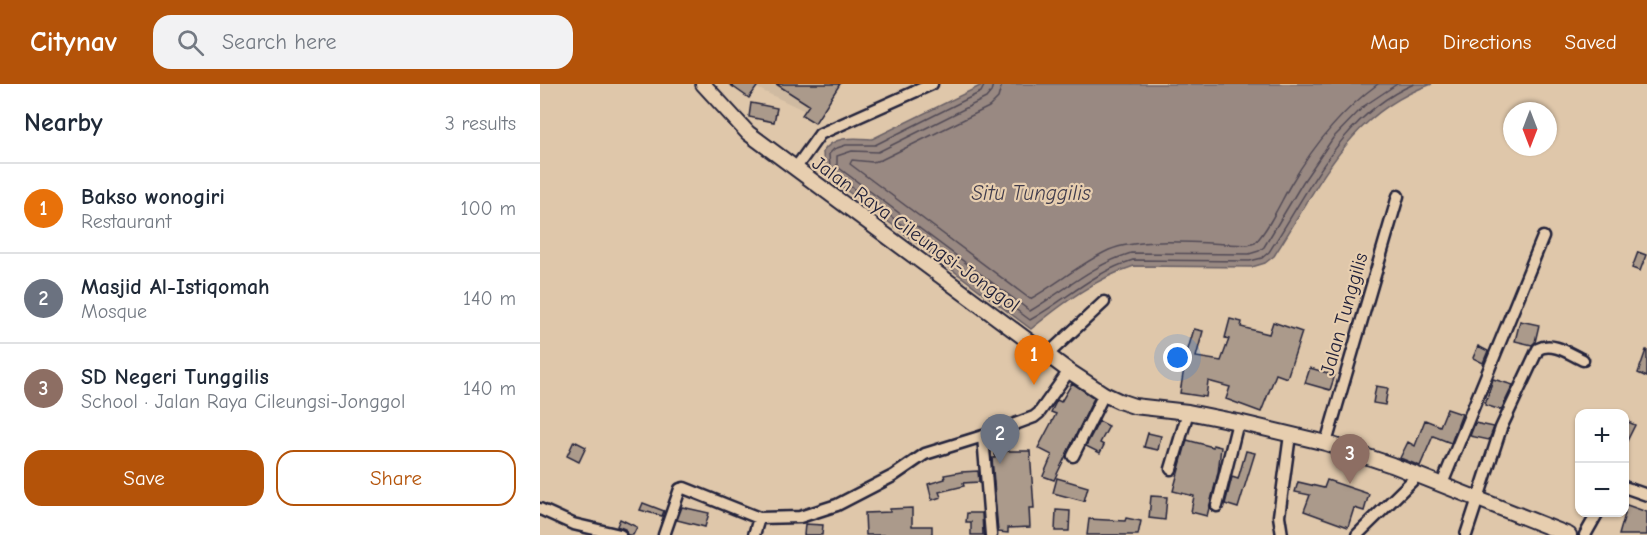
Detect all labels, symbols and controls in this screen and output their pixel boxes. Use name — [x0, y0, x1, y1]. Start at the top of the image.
search box — [153, 15, 573, 69]
text: Citynav — [30, 26, 117, 58]
icon: search — [174, 26, 207, 59]
text: Search here — [222, 29, 336, 55]
text: Map — [1370, 30, 1410, 54]
text: Directions — [1443, 30, 1532, 54]
text: Saved — [1565, 30, 1617, 54]
north arrow — [1503, 102, 1557, 156]
text: Nearby — [24, 108, 103, 138]
text: 3 results — [445, 112, 516, 135]
street label: Jalan Raya Cileungsi-Jonggol — [808, 151, 1024, 317]
water label: Situ Tunggilis — [971, 181, 1091, 205]
text: Bakso wonogiri — [81, 184, 225, 210]
text: 1 — [40, 197, 47, 220]
text: 100 m — [461, 197, 516, 220]
text: Restaurant — [81, 210, 171, 233]
street label: Jalan Tunggilis — [1315, 250, 1373, 378]
text: Masjid Al-Istiqomah — [81, 274, 270, 300]
text: 2 — [39, 287, 48, 310]
text: 140 m — [463, 287, 516, 310]
text: Mosque — [81, 300, 147, 323]
pin: 1 — [1014, 336, 1054, 385]
your location — [1163, 343, 1192, 372]
text: SD Negeri Tunggilis — [81, 364, 269, 390]
text: 3 — [39, 377, 48, 400]
text: 140 m — [463, 377, 516, 400]
text: School · Jalan Raya Cileungsi-Jonggol — [81, 390, 405, 413]
map controls — [1575, 409, 1629, 517]
button: + — [1575, 409, 1629, 463]
pin: 2 — [980, 414, 1020, 464]
pin: 3 — [1330, 434, 1370, 484]
button: Save — [24, 450, 264, 506]
button: Share — [276, 450, 516, 506]
button: − — [1575, 463, 1629, 517]

